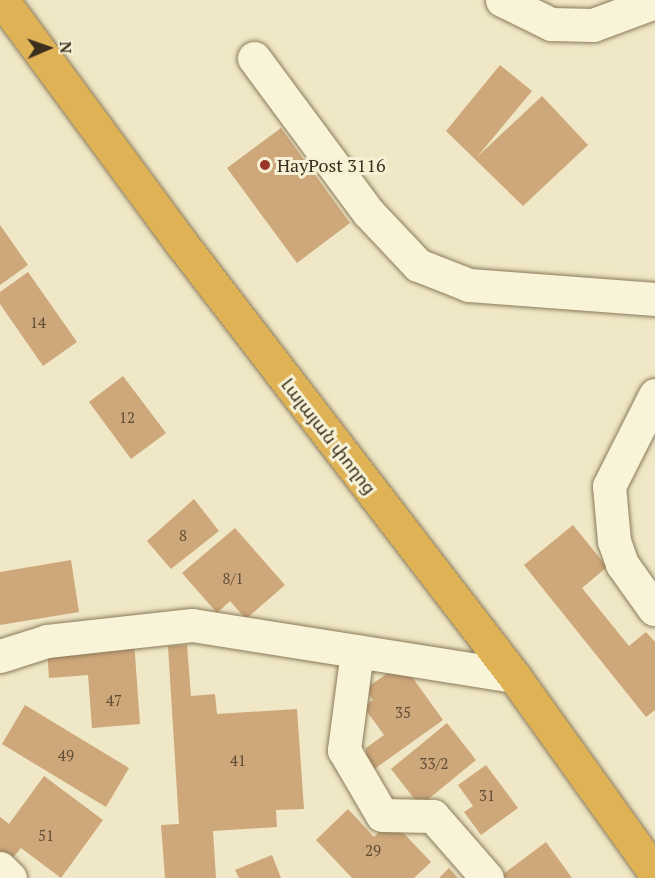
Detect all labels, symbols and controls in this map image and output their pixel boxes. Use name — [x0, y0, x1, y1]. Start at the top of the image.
north arrow — [18, 18, 78, 78]
text: N — [55, 41, 77, 54]
place label: HayPost 3116 — [277, 154, 386, 176]
marker: HayPost 3116 — [258, 158, 272, 172]
house number: 14 — [30, 314, 46, 332]
street label: Լալայան փողոց — [277, 374, 381, 498]
house number: 12 — [119, 409, 135, 427]
house number: 8 — [179, 527, 187, 545]
house number: 8/1 — [222, 570, 244, 588]
house number: 47 — [106, 692, 122, 710]
house number: 35 — [395, 704, 411, 722]
house number: 49 — [58, 747, 74, 765]
house number: 41 — [230, 752, 246, 770]
house number: 33/2 — [419, 755, 449, 773]
house number: 31 — [479, 787, 495, 805]
house number: 51 — [38, 827, 54, 845]
house number: 29 — [365, 842, 381, 860]

